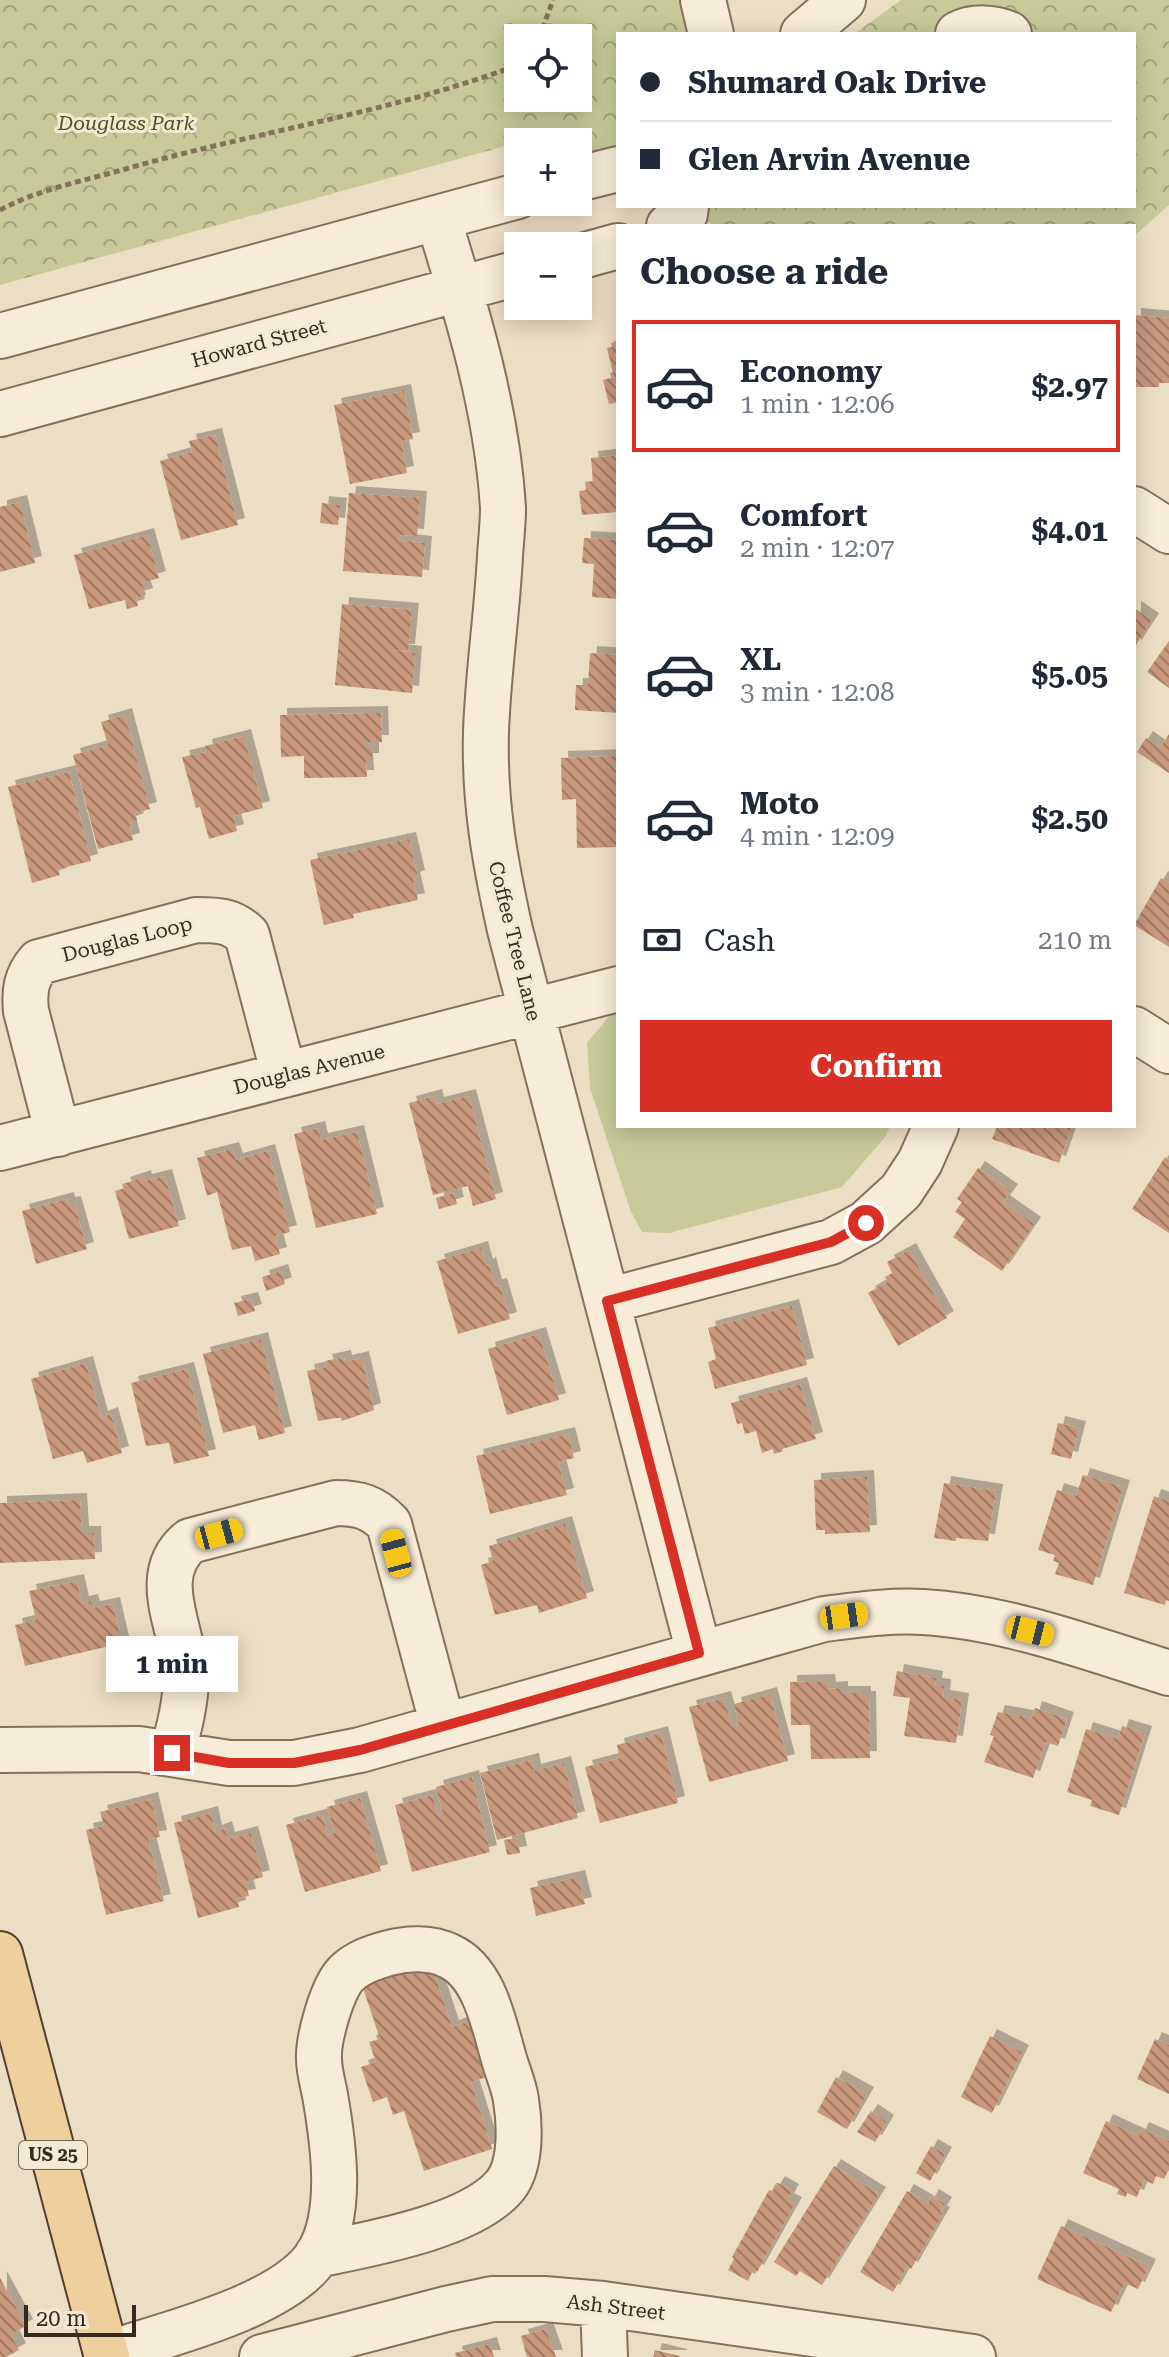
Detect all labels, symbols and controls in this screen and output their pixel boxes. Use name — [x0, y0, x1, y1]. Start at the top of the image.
map controls — [504, 24, 592, 320]
button: locate — [504, 24, 592, 112]
text: Shumard Oak Drive — [688, 65, 986, 100]
park label: Douglass Park — [57, 111, 194, 135]
button: + — [504, 128, 592, 216]
text: Glen Arvin Avenue — [688, 142, 970, 177]
button: − — [504, 232, 592, 320]
text: Choose a ride — [640, 251, 888, 293]
street label: Howard Street — [189, 313, 330, 373]
icon: car — [644, 350, 716, 422]
text: Economy — [740, 354, 882, 389]
text: $2.97 — [1031, 369, 1108, 404]
text: 1 min · 12:06 — [740, 389, 895, 419]
icon: car — [644, 494, 716, 566]
text: Comfort — [740, 498, 867, 533]
text: $4.01 — [1031, 513, 1108, 548]
text: 2 min · 12:07 — [740, 533, 895, 563]
icon: car — [644, 638, 716, 710]
text: XL — [740, 642, 781, 677]
text: $5.05 — [1031, 657, 1108, 692]
text: 3 min · 12:08 — [740, 677, 895, 707]
icon: car — [644, 782, 716, 854]
text: Moto — [740, 786, 819, 821]
text: $2.50 — [1031, 801, 1108, 836]
text: 4 min · 12:09 — [740, 821, 895, 851]
street label: Coffee Tree Lane — [484, 859, 546, 1023]
street label: Douglas Loop — [59, 911, 195, 967]
icon: cash — [640, 918, 684, 962]
text: Cash — [704, 923, 775, 958]
text: 210 m — [1038, 925, 1112, 955]
button: Confirm — [640, 1020, 1112, 1112]
street label: Douglas Avenue — [231, 1039, 387, 1099]
route start — [848, 1205, 884, 1241]
car — [193, 1516, 245, 1552]
car — [378, 1527, 414, 1579]
car — [819, 1601, 869, 1631]
car — [1004, 1614, 1056, 1648]
callout: 1 min — [106, 1637, 238, 1693]
text: 1 min — [136, 1649, 208, 1679]
route end — [154, 1735, 190, 1771]
road number: US 25 — [19, 2141, 87, 2169]
street label: Ash Street — [565, 2289, 667, 2325]
scale bar — [24, 2301, 136, 2337]
text: 20 m — [36, 2306, 86, 2331]

